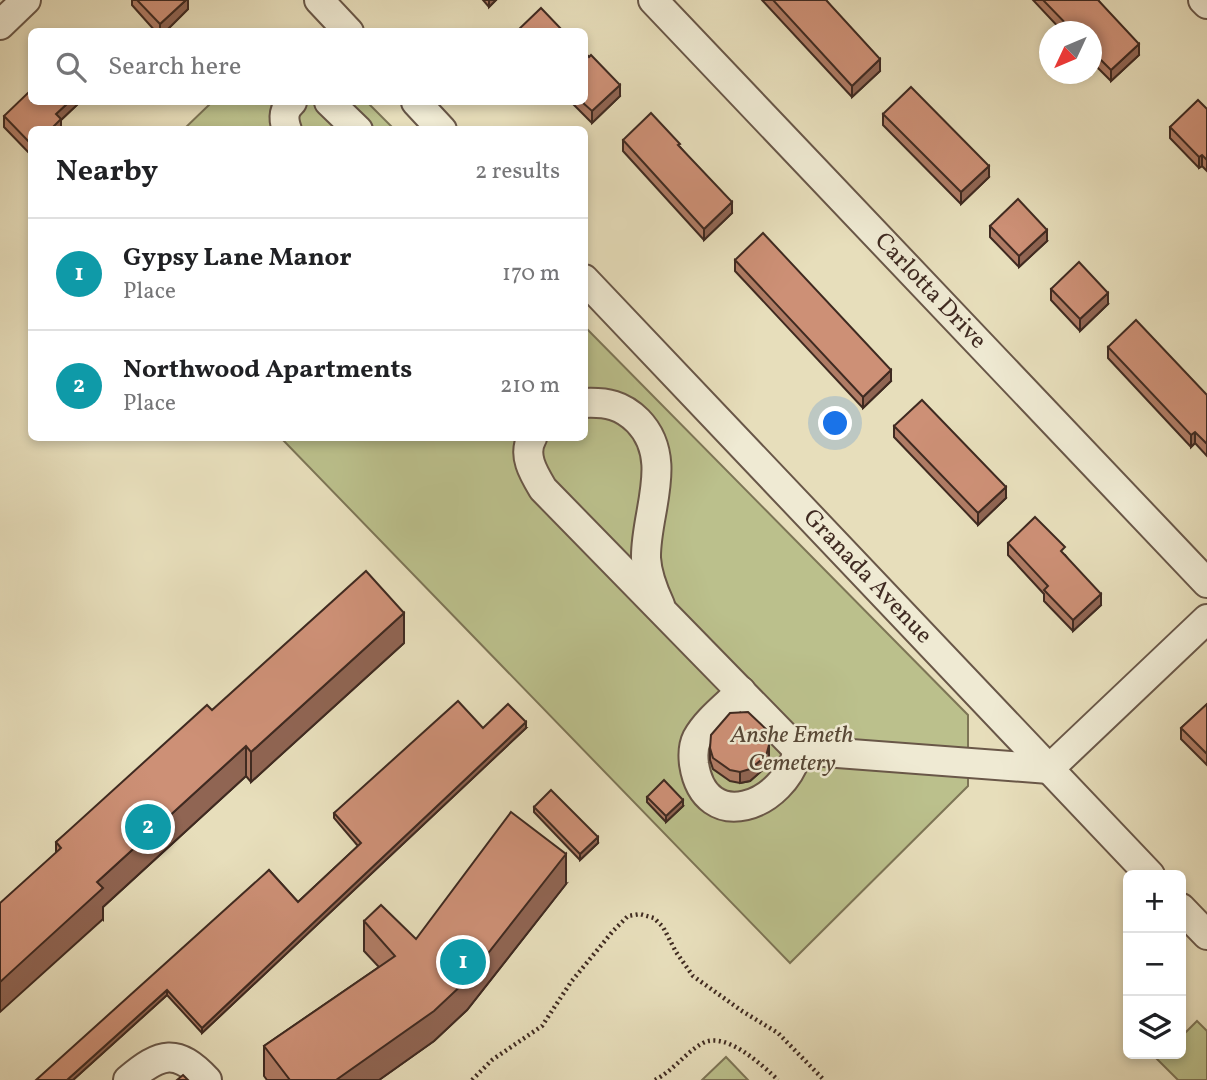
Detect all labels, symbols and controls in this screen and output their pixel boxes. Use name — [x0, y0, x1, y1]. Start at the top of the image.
north arrow — [1039, 21, 1102, 84]
search box — [28, 28, 588, 105]
icon: search — [52, 48, 90, 86]
text: Search here — [108, 49, 241, 85]
text: Nearby — [56, 151, 158, 193]
text: 2 results — [475, 156, 560, 188]
street label: Carlotta Drive — [866, 225, 994, 357]
text: Gypsy Lane Manor — [123, 240, 352, 276]
text: 1 — [74, 258, 84, 290]
text: 170 m — [502, 258, 560, 290]
text: Place — [123, 276, 176, 308]
text: Northwood Apartments — [123, 352, 412, 388]
text: 2 — [73, 370, 85, 402]
text: 210 m — [500, 370, 560, 402]
text: Place — [123, 388, 176, 420]
your location — [818, 406, 852, 440]
street label: Granada Avenue — [795, 502, 940, 652]
park label: Anshe Emeth Cemetery — [730, 719, 854, 781]
pin: 2 — [125, 801, 171, 853]
map controls — [1123, 870, 1186, 1059]
button: + — [1123, 870, 1186, 933]
button: − — [1123, 933, 1186, 996]
pin: 1 — [440, 936, 486, 988]
button: layers — [1123, 996, 1186, 1059]

